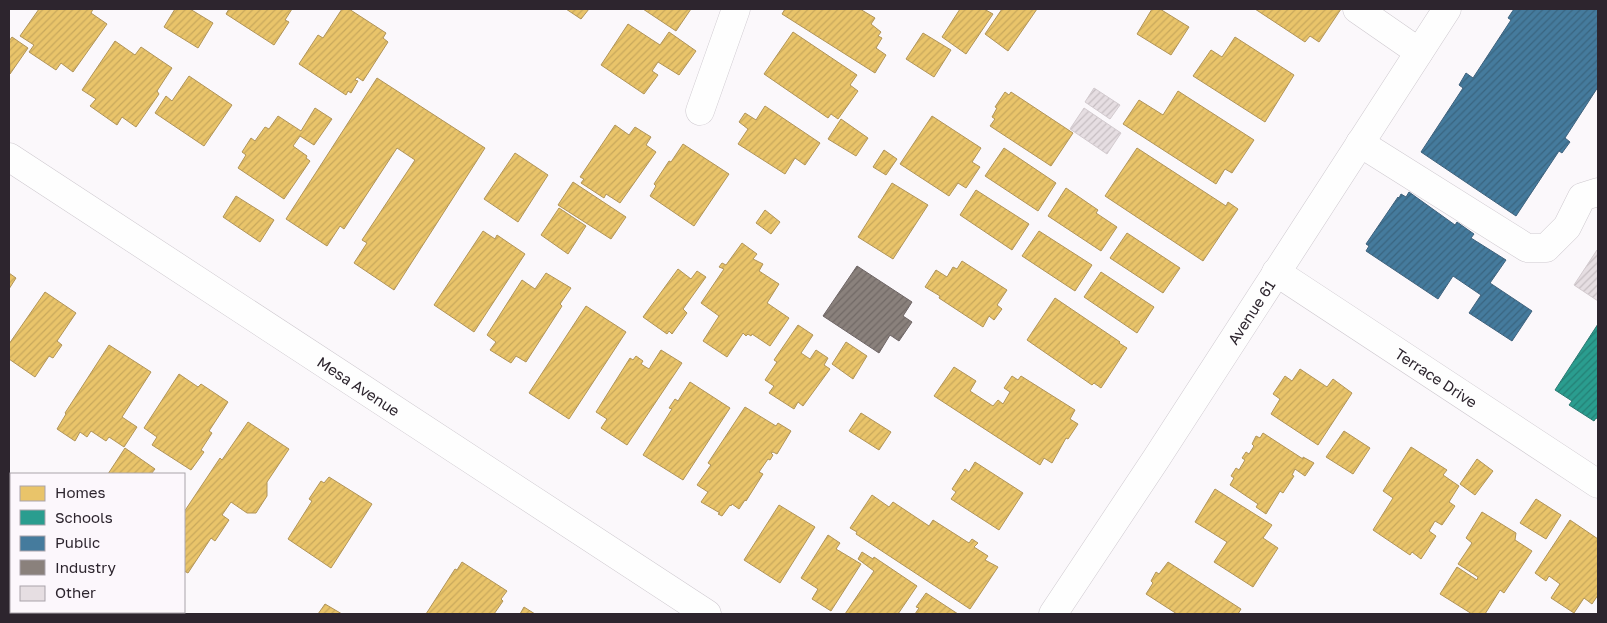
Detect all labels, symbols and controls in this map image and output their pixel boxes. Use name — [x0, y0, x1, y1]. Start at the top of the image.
street label: Avenue 61 — [1224, 277, 1278, 348]
street label: Terrace Drive — [1392, 344, 1481, 411]
street label: Mesa Avenue — [314, 352, 404, 420]
legend — [10, 473, 185, 613]
text: Homes — [55, 483, 105, 501]
text: Schools — [55, 508, 113, 526]
text: Public — [55, 533, 100, 551]
text: Industry — [55, 558, 116, 576]
text: Other — [55, 583, 96, 601]

